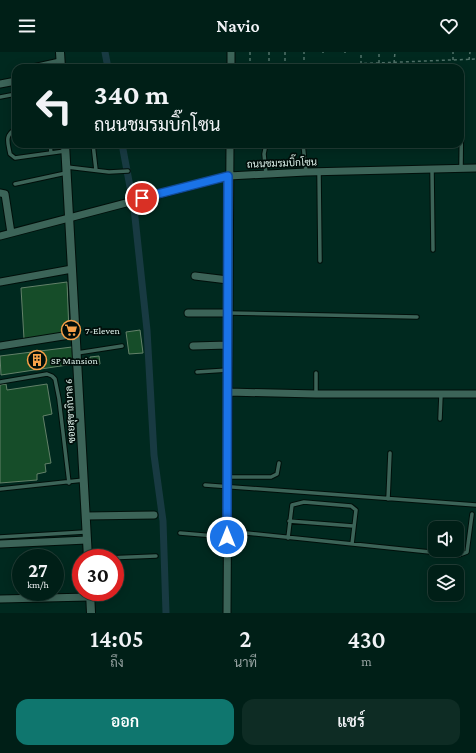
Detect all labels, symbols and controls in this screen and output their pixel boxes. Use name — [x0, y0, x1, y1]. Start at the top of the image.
icon: menu — [16, 15, 38, 37]
icon: heart — [438, 15, 460, 37]
text: Navio — [216, 16, 260, 36]
text: 340 m — [94, 79, 169, 110]
icon: left — [28, 80, 80, 132]
text: ถนนชมรมบิ๊กโซน — [94, 115, 220, 135]
street label: ถนนชมรมบิ๊กโซน — [247, 153, 317, 170]
pin — [125, 181, 159, 215]
icon: arrive — [131, 187, 153, 209]
supermarket icon: 7-Eleven — [60, 319, 82, 341]
place label: 7-Eleven — [85, 325, 120, 336]
building icon: SP Mansion — [26, 349, 48, 371]
place label: SP Mansion — [51, 355, 98, 366]
street label: ซอยสุขาภิบาล 6 — [63, 378, 79, 444]
position arrow — [206, 516, 248, 558]
map controls — [428, 521, 464, 601]
button: sound — [428, 521, 464, 557]
speed limit sign: 30 — [72, 549, 124, 601]
text: 27 — [28, 559, 48, 581]
button: layers — [428, 565, 464, 601]
text: km/h — [27, 579, 49, 590]
text: 14:05 — [90, 625, 144, 652]
text: 2 — [240, 625, 251, 652]
text: 430 — [347, 626, 386, 653]
text: m — [361, 654, 372, 669]
text: ถึง — [110, 655, 124, 670]
text: นาที — [234, 655, 257, 670]
button: ออก — [16, 699, 234, 745]
button: แชร์ — [242, 699, 460, 745]

